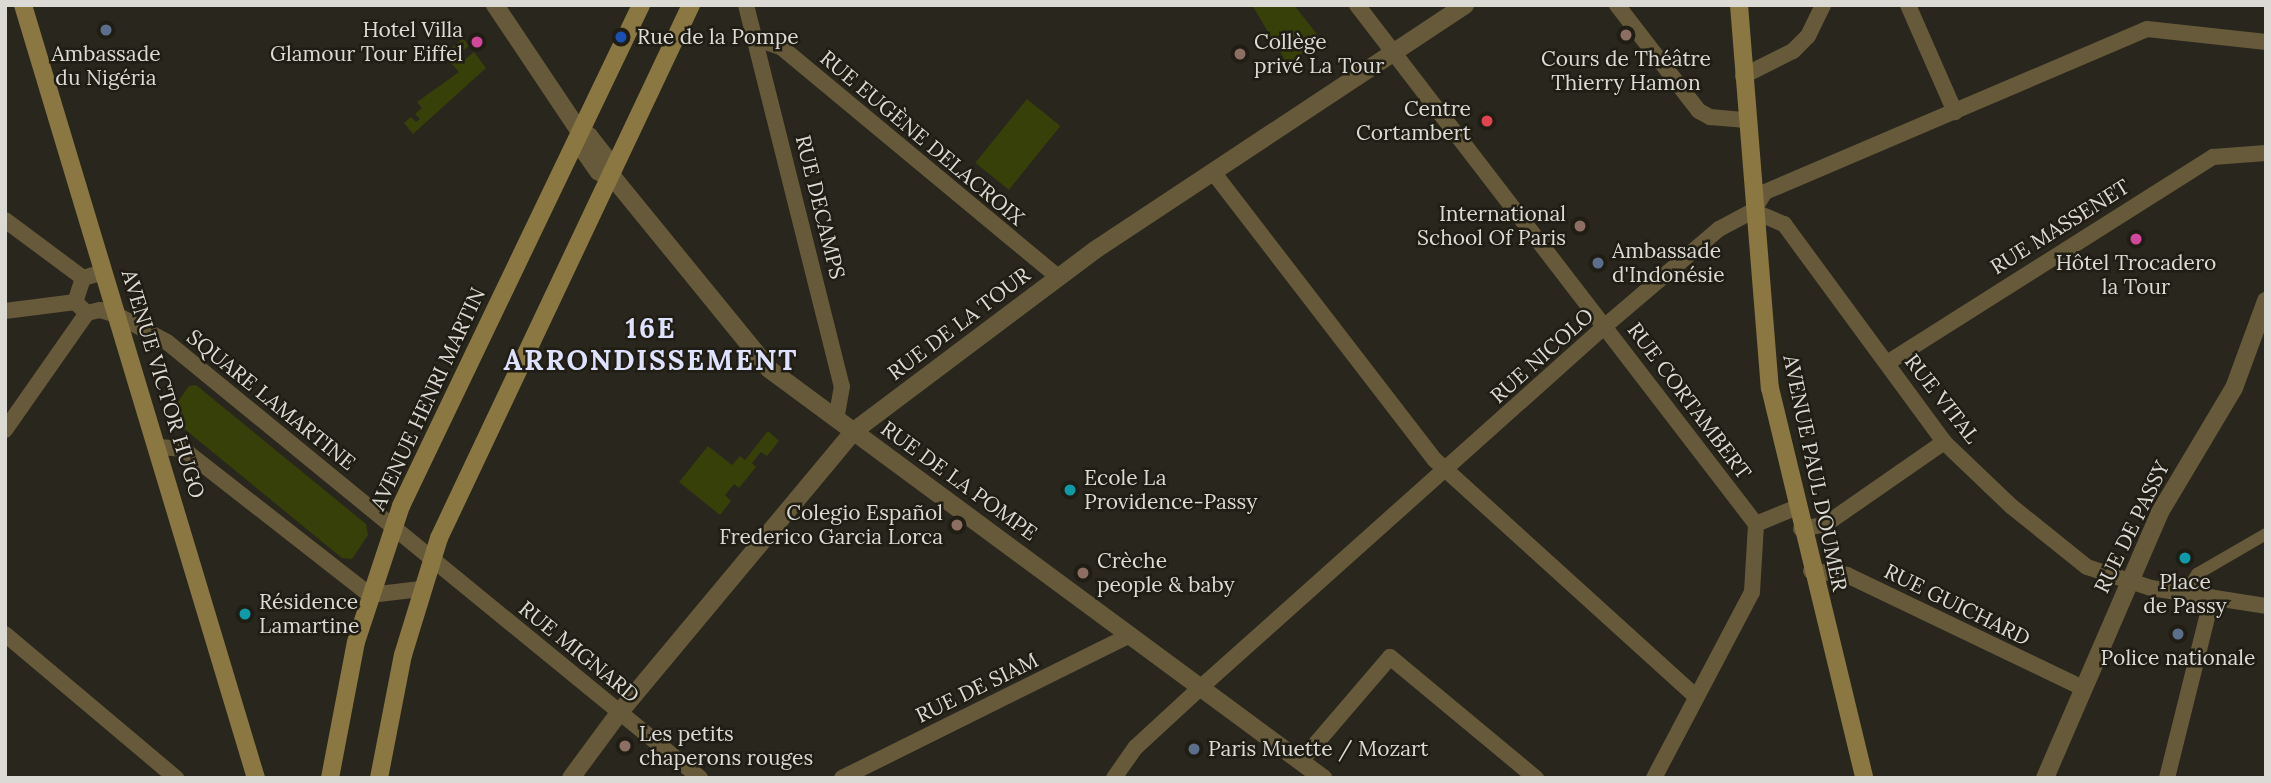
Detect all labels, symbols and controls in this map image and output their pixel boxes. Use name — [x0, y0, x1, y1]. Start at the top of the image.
place label: Hotel Villa Glamour Tour Eiffel — [270, 17, 463, 67]
marker: Ambassade du Nigéria — [98, 22, 114, 38]
place label: Rue de la Pompe — [637, 24, 799, 50]
marker: Rue de la Pompe — [611, 27, 631, 47]
marker: Cours de Théâtre Thierry Hamon — [1618, 27, 1634, 43]
place label: Collège privé La Tour — [1254, 29, 1384, 79]
marker: Hotel Villa Glamour Tour Eiffel — [469, 34, 485, 50]
place label: Ambassade du Nigéria — [51, 41, 161, 91]
street label: RUE EUGÈNE DELACROIX — [815, 45, 1029, 231]
marker: Collège privé La Tour — [1232, 46, 1248, 62]
place label: Cours de Théâtre Thierry Hamon — [1541, 46, 1711, 96]
place label: Centre Cortambert — [1356, 96, 1471, 146]
marker: Centre Cortambert — [1477, 111, 1497, 131]
street label: RUE DECAMPS — [790, 132, 850, 282]
street label: RUE MASSENET — [1986, 174, 2134, 280]
place label: International School Of Paris — [1417, 201, 1566, 251]
marker: International School Of Paris — [1572, 218, 1588, 234]
marker: Hôtel Trocadero la Tour — [2128, 231, 2144, 247]
place label: Ambassade d'Indonésie — [1612, 238, 1725, 288]
place label: Hôtel Trocadero la Tour — [2056, 250, 2216, 300]
marker: Ambassade d'Indonésie — [1590, 255, 1606, 271]
street label: RUE DE LA TOUR — [883, 262, 1035, 386]
street label: AVENUE VICTOR HUGO — [116, 267, 210, 501]
street label: AVENUE HENRI MARTIN — [365, 284, 491, 514]
street label: RUE NICOLO — [1485, 303, 1599, 409]
district label: 16E ARRONDISSEMENT — [505, 311, 797, 377]
street label: RUE CORTAMBERT — [1622, 318, 1756, 484]
street label: SQUARE LAMARTINE — [182, 324, 360, 476]
street label: RUE VITAL — [1899, 349, 1985, 449]
street label: AVENUE PAUL DOUMER — [1778, 352, 1852, 594]
street label: RUE DE LA POMPE — [876, 416, 1042, 546]
street label: RUE DE PASSY — [2089, 457, 2175, 597]
place label: Ecole La Providence-Passy — [1084, 465, 1257, 515]
marker: Ecole La Providence-Passy — [1062, 482, 1078, 498]
place label: Colegio Español Frederico Garcia Lorca — [719, 500, 943, 550]
marker: Colegio Español Frederico Garcia Lorca — [949, 517, 965, 533]
place label: Crèche people & baby — [1097, 548, 1235, 598]
marker: Place de Passy — [2177, 550, 2193, 566]
street label: RUE GUICHARD — [1880, 559, 2034, 651]
marker: Crèche people & baby — [1075, 565, 1091, 581]
place label: Place de Passy — [2143, 569, 2227, 619]
place label: Résidence Lamartine — [259, 589, 359, 639]
street label: RUE MIGNARD — [514, 596, 644, 708]
marker: Résidence Lamartine — [237, 606, 253, 622]
marker: Police nationale — [2170, 626, 2186, 642]
place label: Police nationale — [2101, 645, 2255, 671]
street label: RUE DE SIAM — [912, 648, 1042, 728]
place label: Les petits chaperons rouges — [639, 721, 813, 771]
place label: Paris Muette / Mozart — [1208, 736, 1428, 762]
marker: Les petits chaperons rouges — [617, 738, 633, 754]
marker: Paris Muette / Mozart — [1186, 741, 1202, 757]

